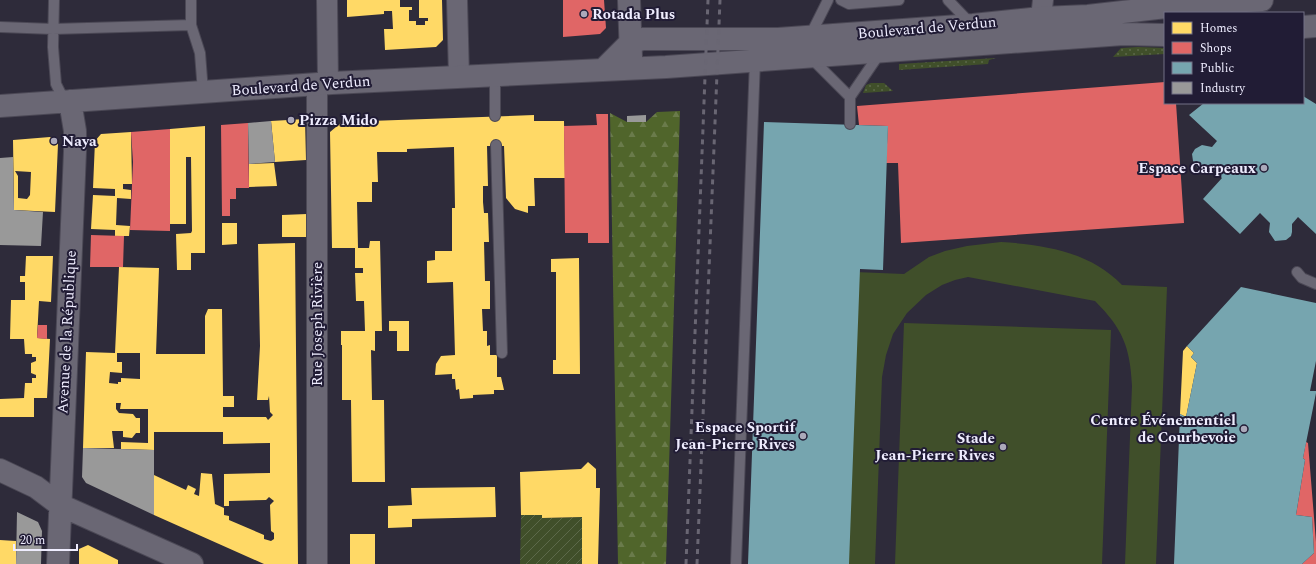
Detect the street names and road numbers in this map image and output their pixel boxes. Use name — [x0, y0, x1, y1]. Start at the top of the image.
street label: Boulevard de Verdun — [857, 10, 998, 46]
street label: Boulevard de Verdun — [231, 70, 372, 102]
street label: Avenue de la République — [51, 250, 83, 414]
street label: Rue Joseph Rivière — [306, 262, 329, 386]

